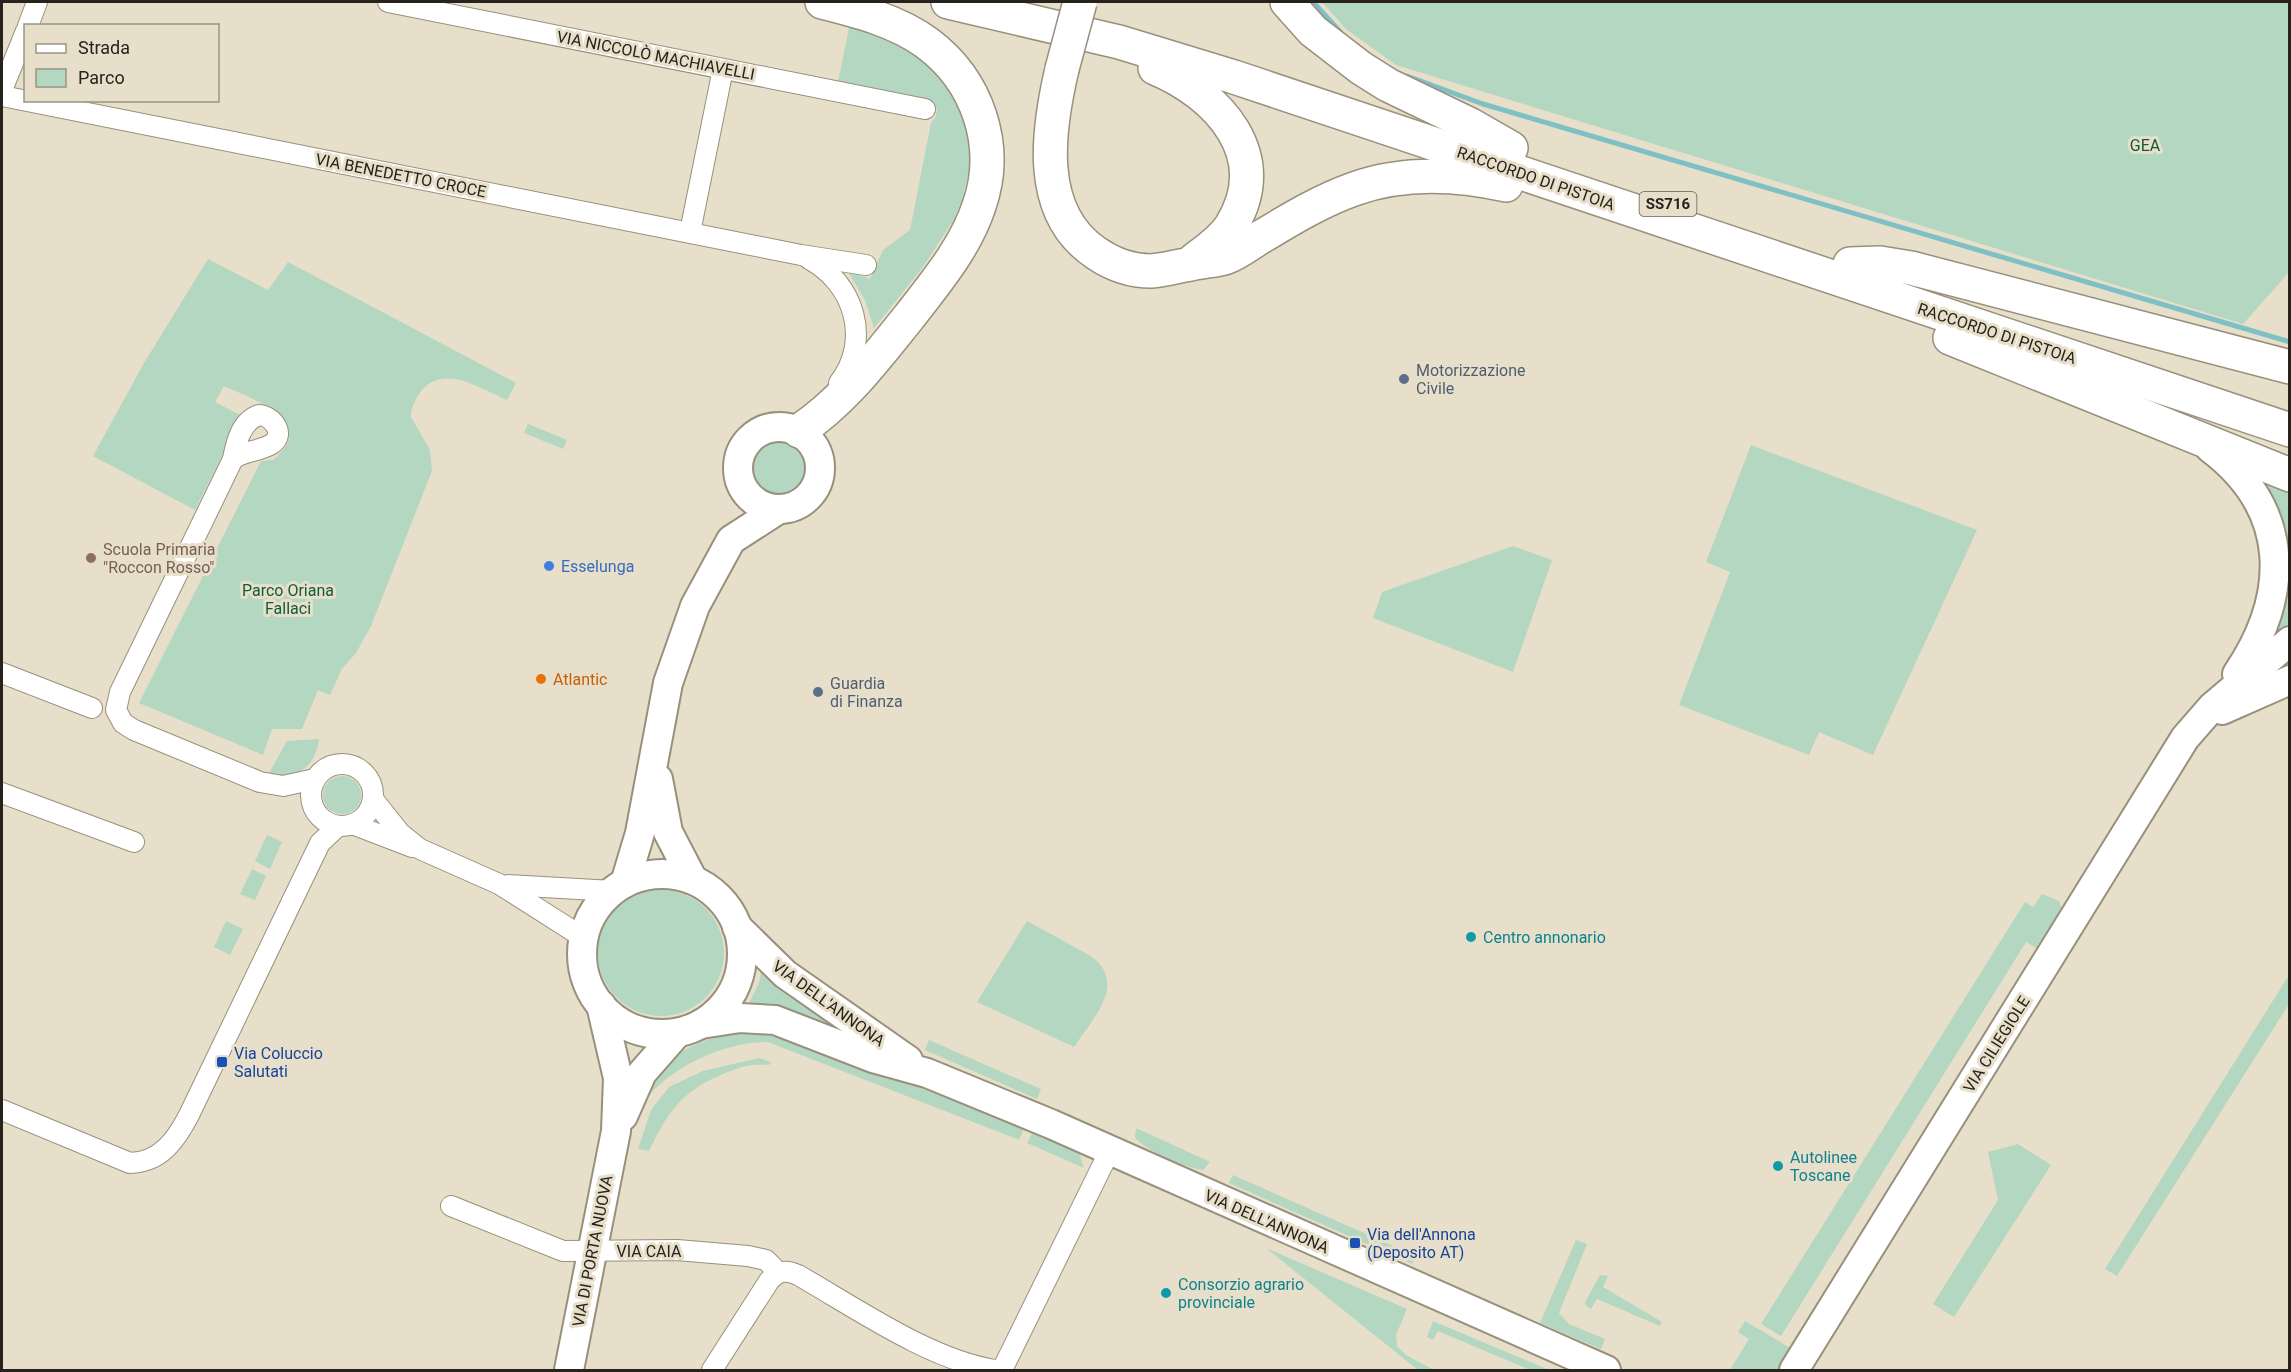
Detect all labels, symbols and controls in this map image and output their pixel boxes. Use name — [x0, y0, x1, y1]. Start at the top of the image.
legend — [24, 24, 219, 102]
street label: VIA NICCOLÒ MACHIAVELLI — [555, 26, 757, 84]
text: Strada — [78, 37, 130, 58]
text: Parco — [78, 67, 125, 88]
park label: GEA — [2130, 136, 2161, 155]
street label: RACCORDO DI PISTOIA — [1455, 143, 1618, 215]
street label: VIA BENEDETTO CROCE — [314, 150, 488, 201]
road number: SS716 — [1640, 192, 1696, 216]
street label: RACCORDO DI PISTOIA — [1915, 299, 2079, 368]
place label: Motorizzazione Civile — [1416, 361, 1525, 398]
marker: Motorizzazione Civile — [1397, 372, 1411, 386]
place label: Scuola Primaria "Roccon Rosso" — [103, 540, 216, 577]
marker: Scuola Primaria "Roccon Rosso" — [84, 551, 98, 565]
place label: Esselunga — [561, 557, 634, 576]
marker: Esselunga — [542, 559, 556, 573]
park label: Parco Oriana Fallaci — [242, 581, 334, 618]
place label: Atlantic — [553, 670, 607, 689]
marker: Atlantic — [534, 672, 548, 686]
place label: Guardia di Finanza — [830, 674, 903, 711]
marker: Guardia di Finanza — [811, 685, 825, 699]
place label: Centro annonario — [1483, 928, 1606, 947]
marker: Centro annonario — [1464, 930, 1478, 944]
street label: VIA DELL'ANNONA — [769, 956, 889, 1051]
street label: VIA CILIEGIOLE — [1959, 993, 2034, 1096]
place label: Via Coluccio Salutati — [234, 1044, 323, 1081]
marker: Via Coluccio Salutati — [215, 1055, 229, 1069]
place label: Autolinee Toscane — [1790, 1148, 1857, 1185]
marker: Autolinee Toscane — [1771, 1159, 1785, 1173]
street label: VIA DI PORTA NUOVA — [568, 1173, 617, 1329]
street label: VIA DELL'ANNONA — [1202, 1186, 1332, 1258]
place label: Via dell'Annona (Deposito AT) — [1367, 1225, 1476, 1262]
marker: Via dell'Annona (Deposito AT) — [1348, 1236, 1362, 1250]
street label: VIA CAIA — [617, 1242, 682, 1261]
place label: Consorzio agrario provinciale — [1178, 1275, 1304, 1312]
marker: Consorzio agrario provinciale — [1159, 1286, 1173, 1300]

